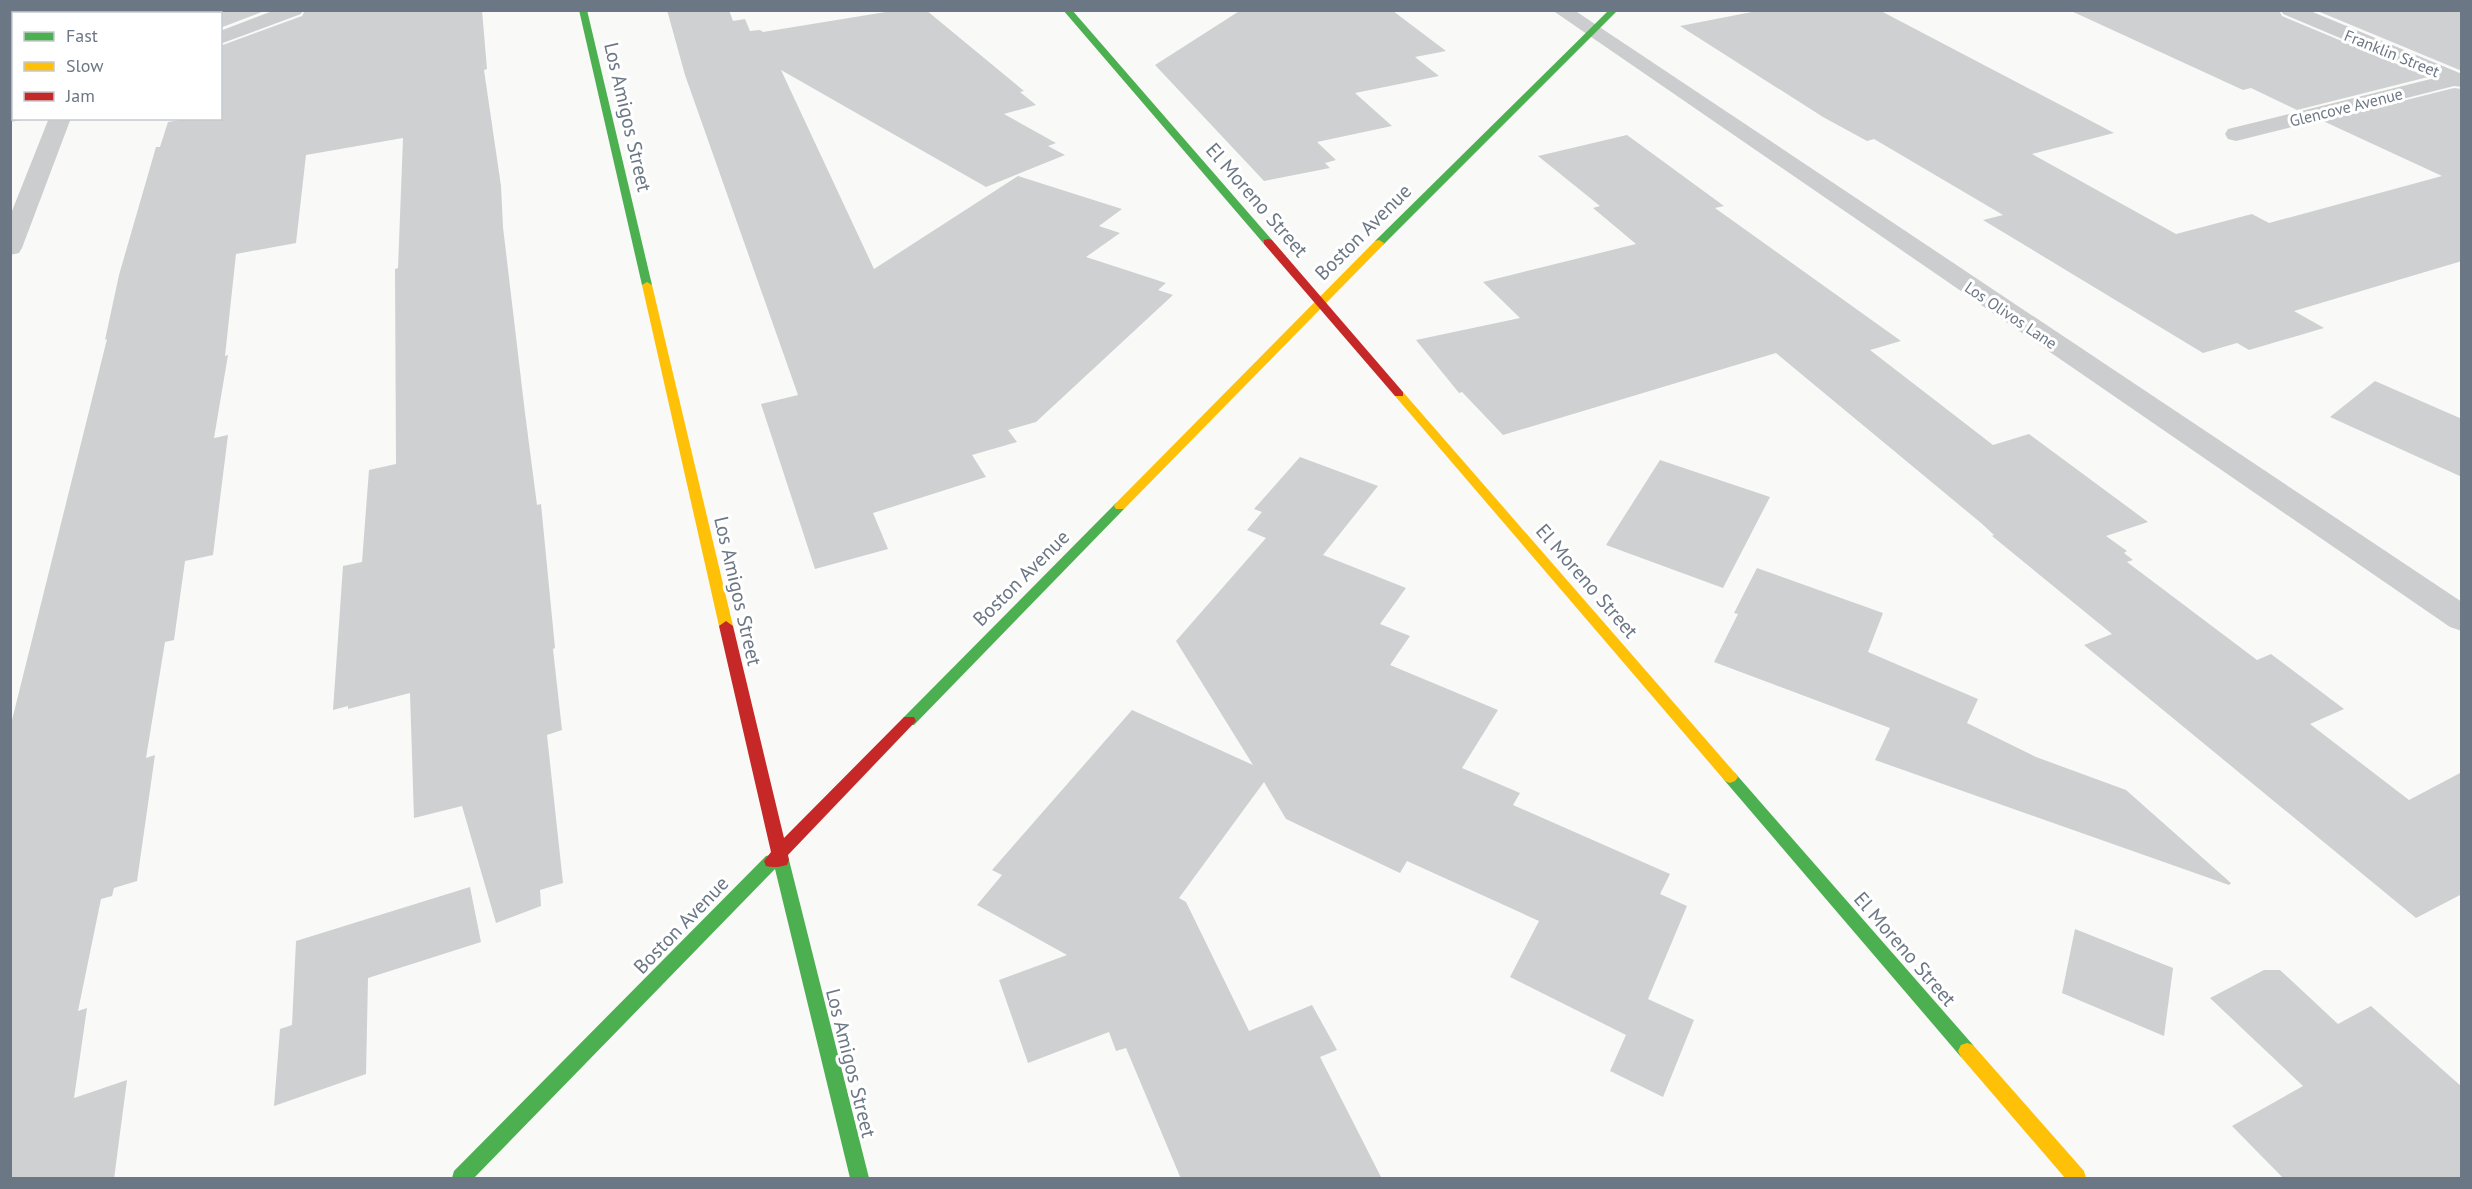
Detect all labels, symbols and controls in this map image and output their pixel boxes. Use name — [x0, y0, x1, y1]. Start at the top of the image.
legend — [12, 12, 222, 120]
text: Fast — [66, 24, 98, 47]
street label: Franklin Street — [2341, 25, 2443, 81]
street label: Los Amigos Street — [598, 40, 658, 194]
text: Slow — [66, 54, 104, 77]
street label: Glencove Avenue — [2287, 83, 2405, 131]
text: Jam — [65, 84, 95, 107]
street label: El Moreno Street — [1200, 137, 1314, 263]
street label: Boston Avenue — [1309, 178, 1417, 286]
street label: Los Olivos Lane — [1961, 277, 2061, 353]
street label: Los Amigos Street — [708, 514, 768, 668]
street label: El Moreno Street — [1530, 518, 1644, 644]
street label: Boston Avenue — [967, 524, 1075, 632]
street label: Boston Avenue — [628, 871, 734, 979]
street label: El Moreno Street — [1848, 886, 1962, 1012]
street label: Los Amigos Street — [820, 986, 882, 1140]

